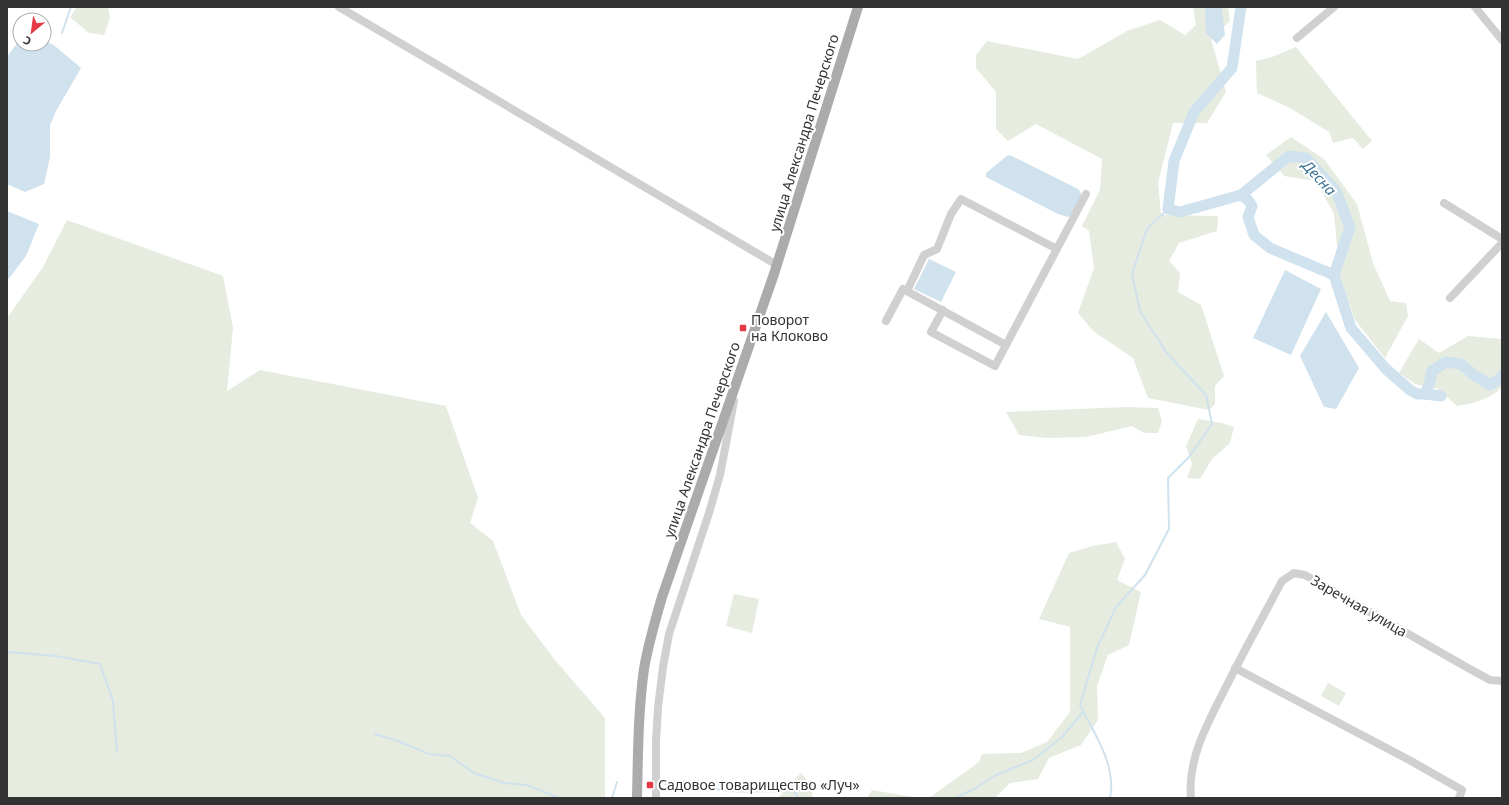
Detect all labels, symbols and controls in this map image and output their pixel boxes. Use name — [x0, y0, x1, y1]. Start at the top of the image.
north arrow — [12, 12, 52, 52]
street label: улица Александра Печерского — [764, 32, 843, 234]
text: С — [20, 33, 34, 49]
water label: Десна — [1297, 154, 1342, 200]
place label: Поворот на Клоково — [751, 310, 828, 345]
marker: Поворот на Клоково — [738, 323, 748, 333]
street label: улица Александра Печерского — [659, 339, 744, 540]
street label: Заречная улица — [1308, 570, 1411, 641]
place label: Садовое товарищество «Луч» — [658, 775, 860, 794]
marker: Садовое товарищество «Луч» — [645, 780, 655, 790]

